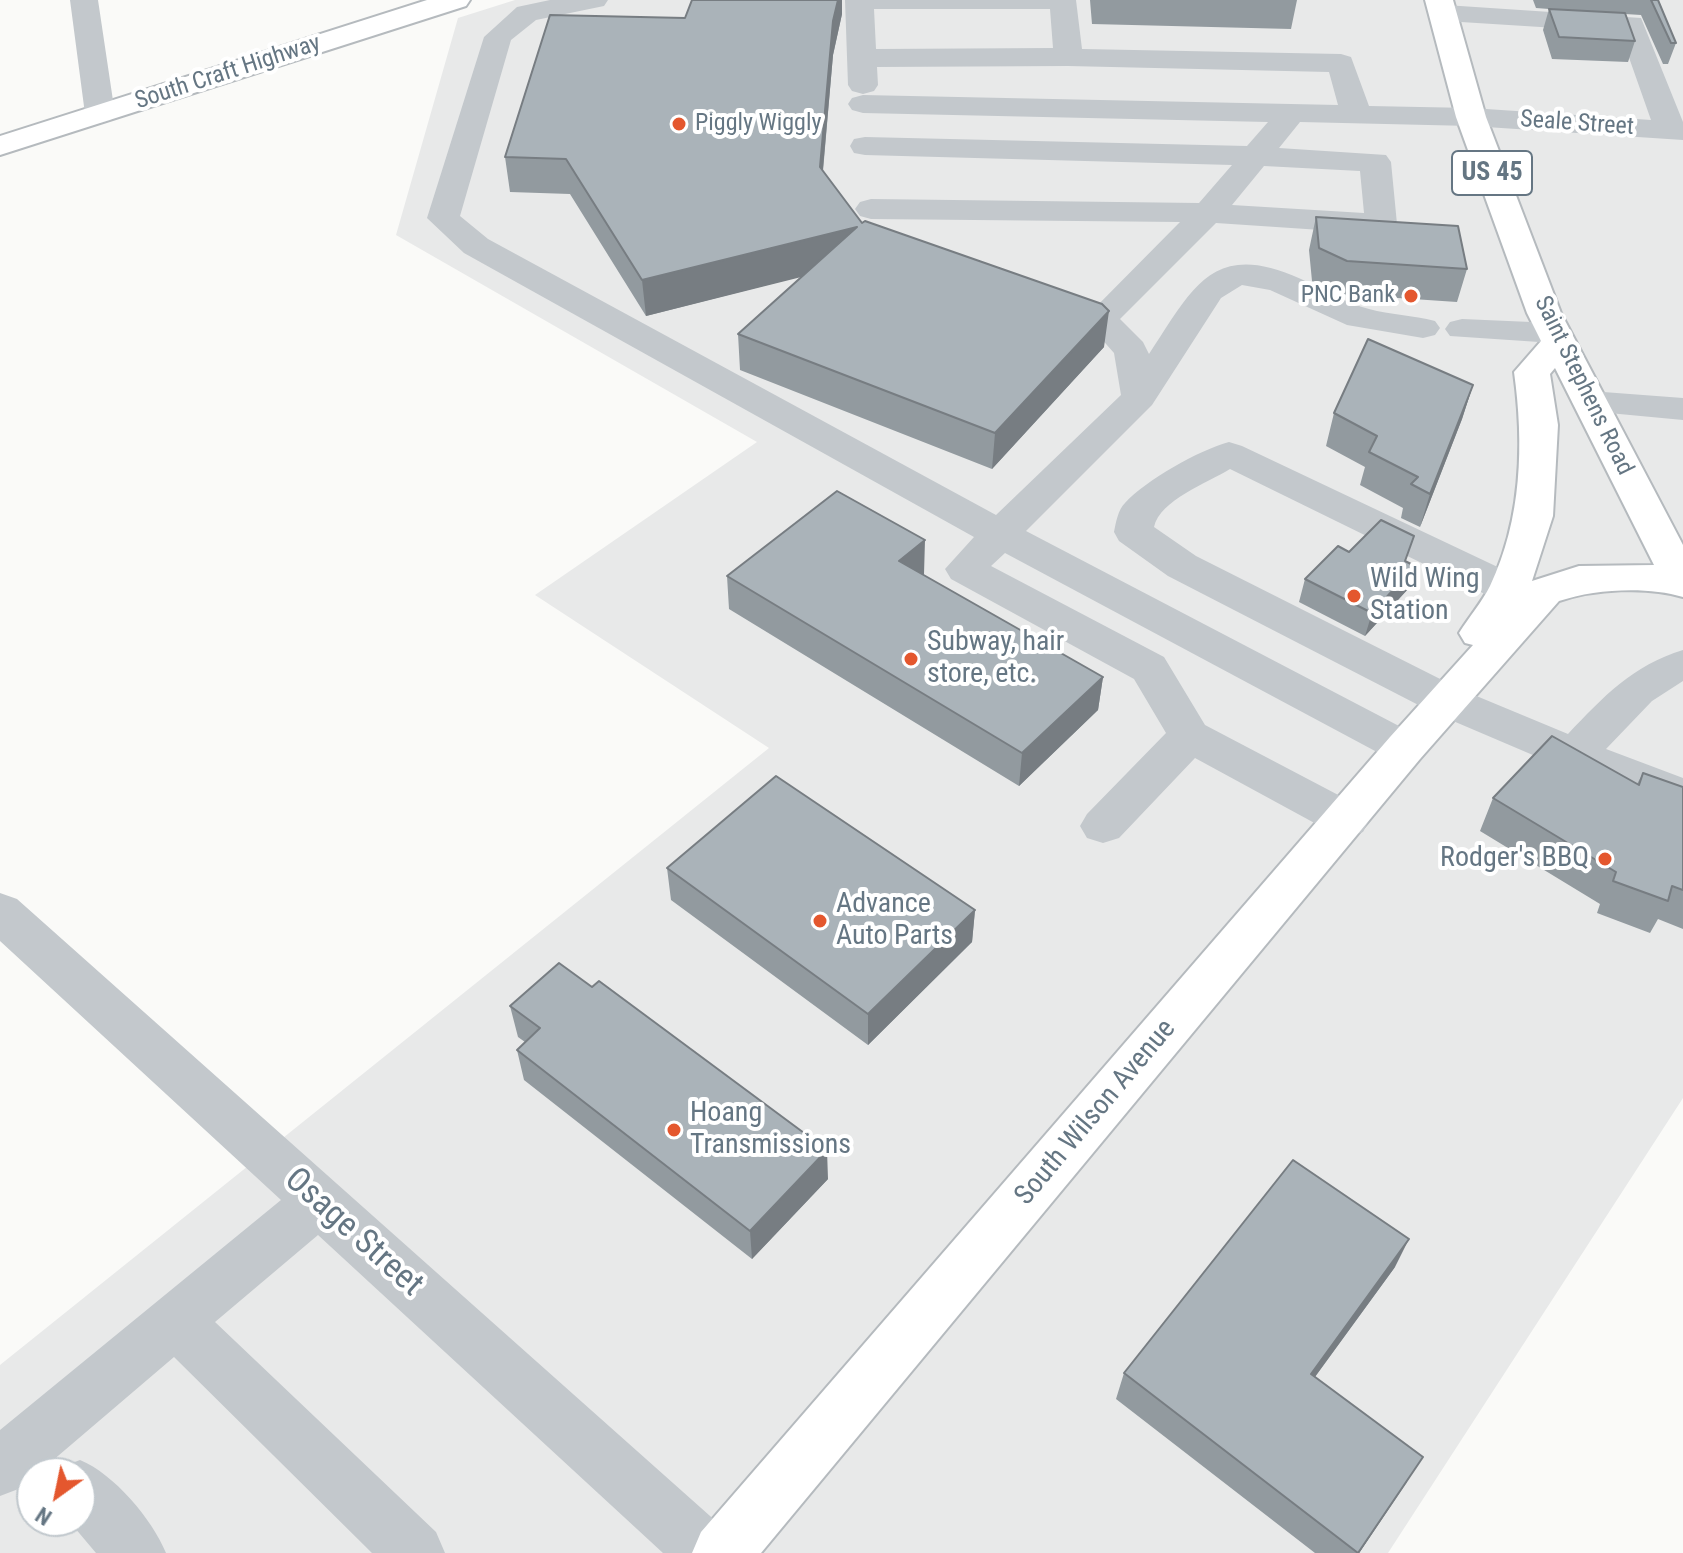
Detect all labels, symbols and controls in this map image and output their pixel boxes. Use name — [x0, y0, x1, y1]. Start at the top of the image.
street label: South Craft Highway — [132, 29, 324, 117]
street label: Seale Street — [1519, 106, 1635, 142]
place label: Piggly Wiggly — [695, 110, 821, 138]
marker: Piggly Wiggly — [670, 115, 688, 133]
road number: US 45 — [1452, 151, 1532, 195]
place label: PNC Bank — [1301, 282, 1395, 310]
marker: PNC Bank — [1402, 287, 1420, 305]
street label: Saint Stephens Road — [1527, 292, 1639, 480]
place label: Wild Wing Station — [1370, 563, 1480, 629]
marker: Wild Wing Station — [1345, 587, 1363, 605]
place label: Subway, hair store, etc. — [927, 626, 1064, 692]
marker: Subway, hair store, etc. — [902, 650, 920, 668]
place label: Rodger's BBQ — [1440, 842, 1589, 876]
marker: Rodger's BBQ — [1596, 850, 1614, 868]
place label: Advance Auto Parts — [836, 888, 953, 954]
marker: Advance Auto Parts — [811, 912, 829, 930]
street label: South Wilson Avenue — [1009, 1013, 1183, 1213]
place label: Hoang Transmissions — [690, 1097, 851, 1163]
marker: Hoang Transmissions — [665, 1121, 683, 1139]
street label: Osage Street — [275, 1160, 431, 1306]
north arrow — [16, 1457, 96, 1537]
text: N — [31, 1502, 56, 1530]

